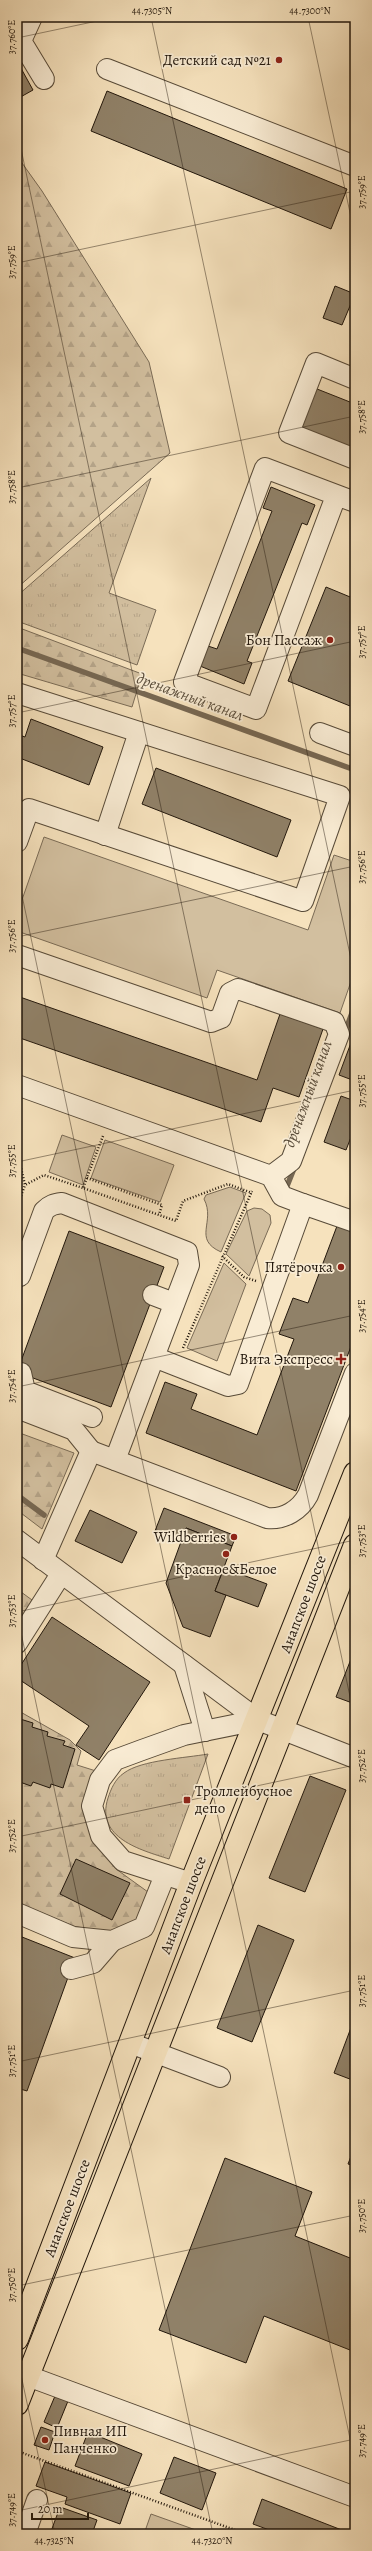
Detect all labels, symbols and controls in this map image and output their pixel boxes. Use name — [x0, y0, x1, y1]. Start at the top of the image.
text: 44.7305°N — [132, 4, 172, 17]
text: 44.7300°N — [289, 4, 331, 17]
text: 37.760°E — [5, 20, 18, 54]
place label: Детский сад №21 — [163, 50, 271, 70]
marker: Детский сад №21 — [274, 55, 284, 65]
text: 37.759°E — [355, 175, 368, 209]
text: 37.759°E — [5, 245, 18, 279]
text: 37.758°E — [355, 400, 368, 434]
text: 37.758°E — [5, 470, 18, 504]
text: 37.757°E — [355, 625, 368, 659]
place label: Бон Пассаж — [246, 630, 322, 650]
marker: Бон Пассаж — [325, 635, 335, 645]
water label: дренажный канал — [134, 668, 247, 727]
text: 37.757°E — [5, 694, 18, 728]
text: 37.756°E — [355, 850, 368, 884]
text: 37.756°E — [5, 919, 18, 953]
water label: дренажный канал — [279, 1037, 338, 1150]
text: 37.755°E — [355, 1074, 368, 1108]
text: 37.755°E — [5, 1144, 18, 1178]
place label: Пятёрочка — [265, 1257, 333, 1277]
marker: Пятёрочка — [336, 1262, 346, 1272]
text: 37.754°E — [355, 1299, 368, 1333]
place label: Вита Экспресс — [240, 1349, 333, 1369]
marker: Вита Экспресс — [336, 1354, 346, 1364]
text: 37.754°E — [5, 1369, 18, 1403]
text: 37.753°E — [355, 1524, 368, 1558]
place label: Wildberries — [153, 1527, 226, 1547]
marker: Wildberries — [229, 1532, 239, 1542]
marker: Красное&Белое — [221, 1549, 231, 1559]
street label: Анапское шоссе — [275, 1552, 331, 1657]
place label: Красное&Белое — [175, 1559, 277, 1579]
text: 37.753°E — [5, 1594, 18, 1628]
text: 37.752°E — [355, 1749, 368, 1783]
place label: Троллейбусное депо — [194, 1781, 293, 1818]
marker: Троллейбусное депо — [182, 1795, 192, 1805]
text: 37.752°E — [5, 1819, 18, 1853]
street label: Анапское шоссе — [155, 1853, 211, 1958]
text: 37.751°E — [355, 1975, 368, 2007]
text: 37.751°E — [5, 2045, 18, 2077]
street label: Анапское шоссе — [39, 2156, 95, 2261]
text: 37.750°E — [355, 2199, 368, 2233]
text: 37.750°E — [5, 2268, 18, 2302]
place label: Пивная ИП Панченко — [53, 2421, 127, 2458]
text: 37.749°E — [355, 2424, 368, 2458]
marker: Пивная ИП Панченко — [40, 2435, 50, 2445]
text: 37.749°E — [5, 2493, 18, 2527]
scale bar — [32, 2495, 88, 2521]
text: 20 m — [38, 2501, 62, 2517]
text: 44.7325°N — [34, 2534, 74, 2547]
text: 44.7320°N — [192, 2534, 232, 2547]

